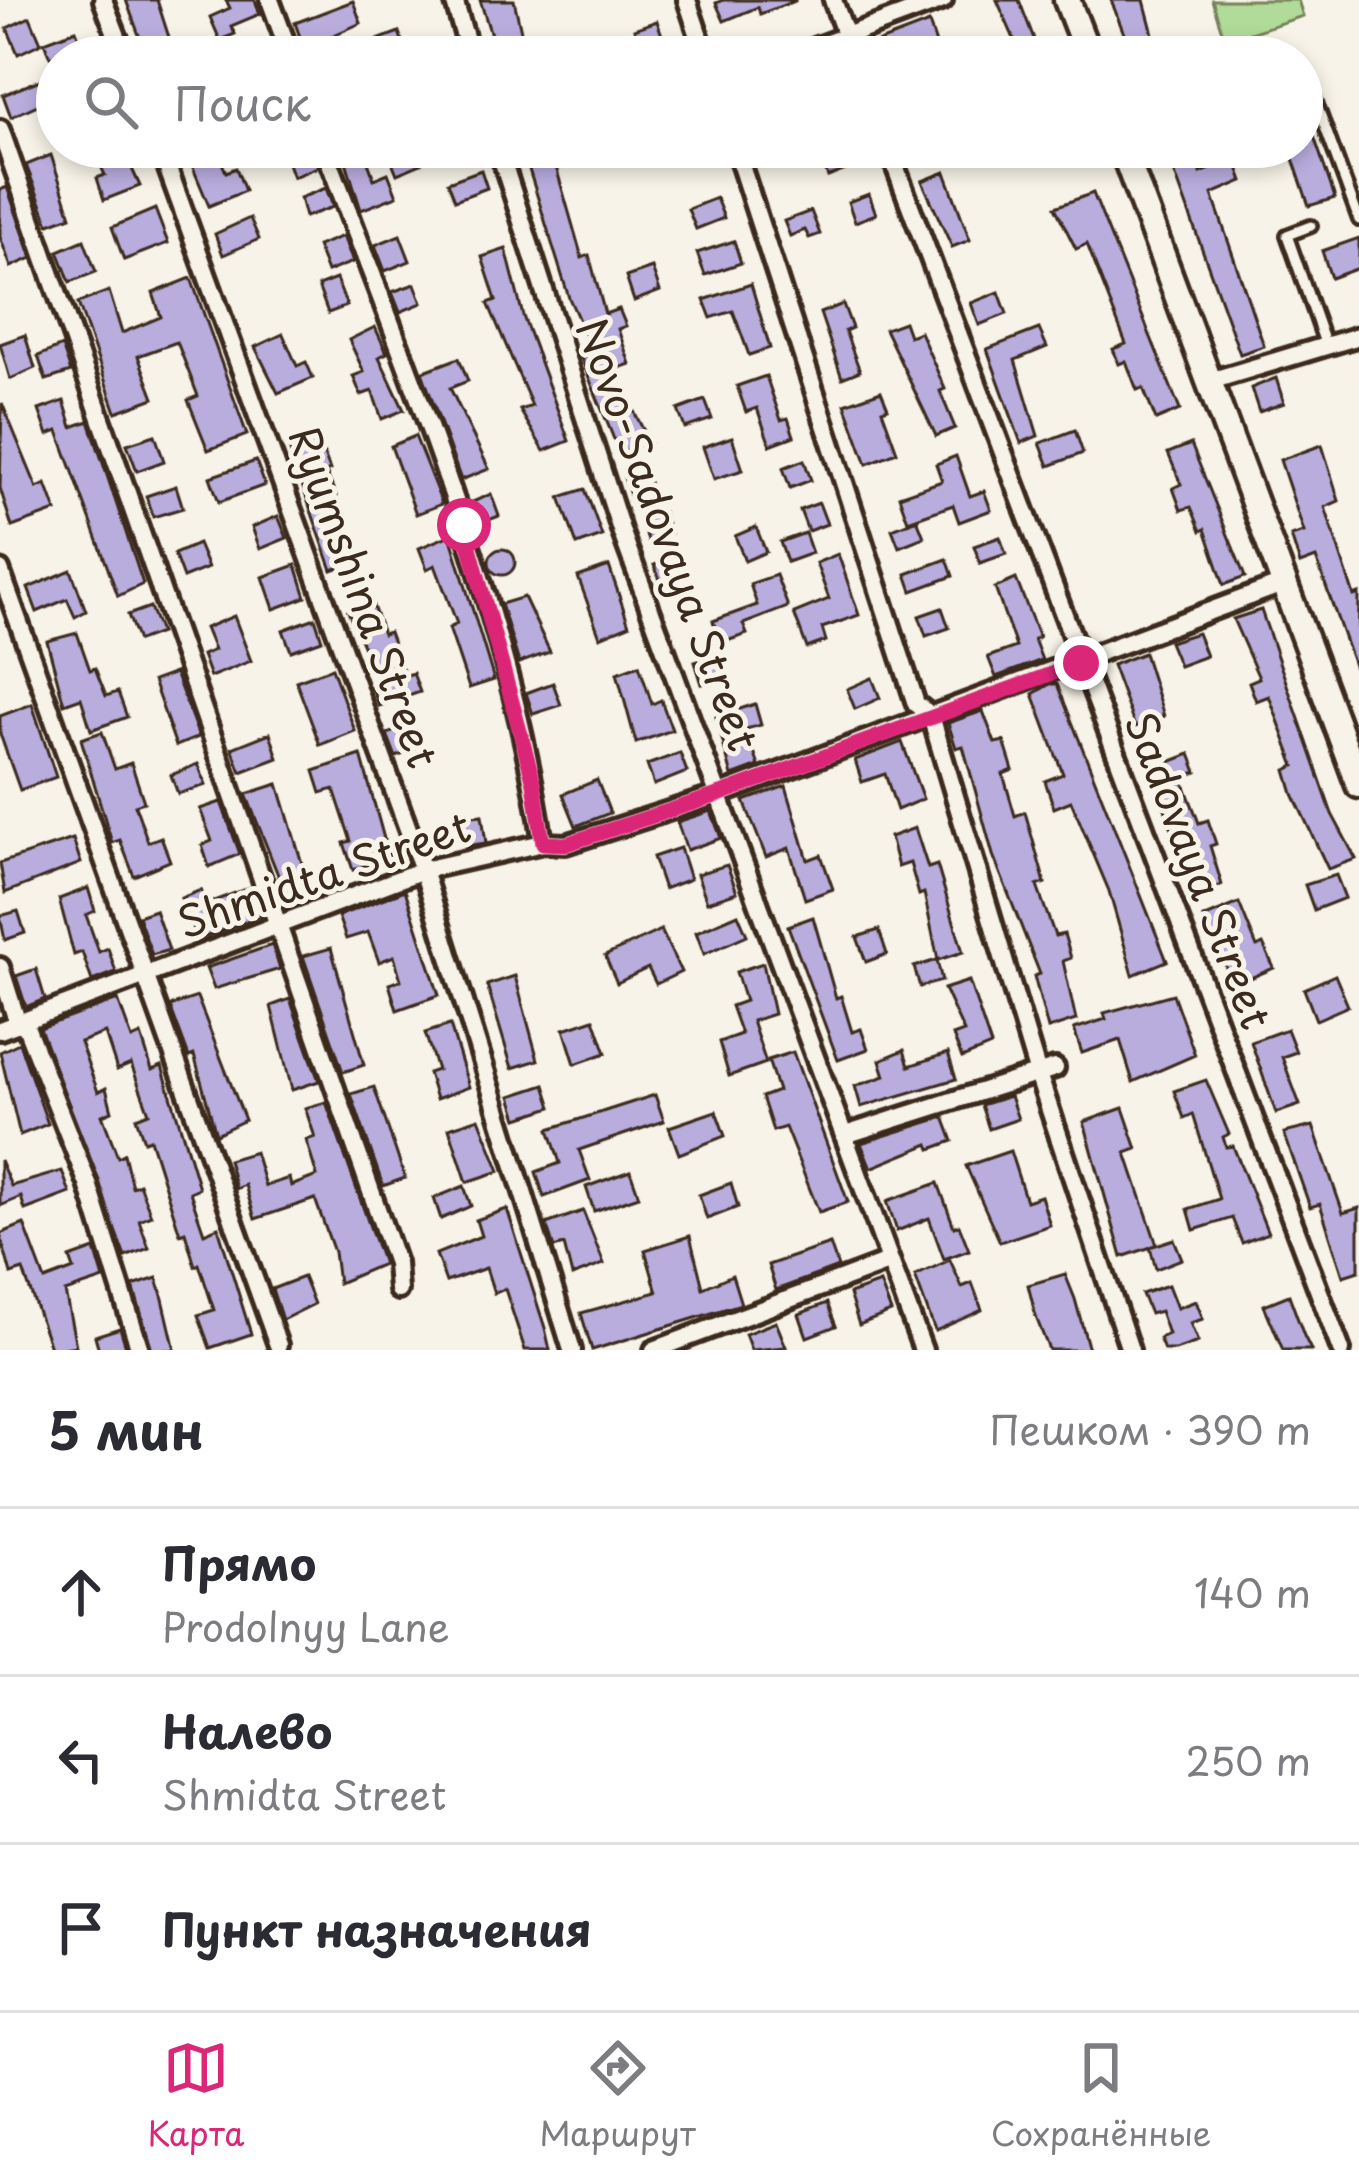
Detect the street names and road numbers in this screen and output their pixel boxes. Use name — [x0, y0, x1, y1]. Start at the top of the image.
street label: Novo-Sadovaya Street — [562, 309, 777, 759]
street label: Ryumshina Street — [274, 416, 456, 776]
street label: Sadovaya Street — [1111, 703, 1290, 1038]
street label: Shmidta Street — [168, 793, 478, 952]

